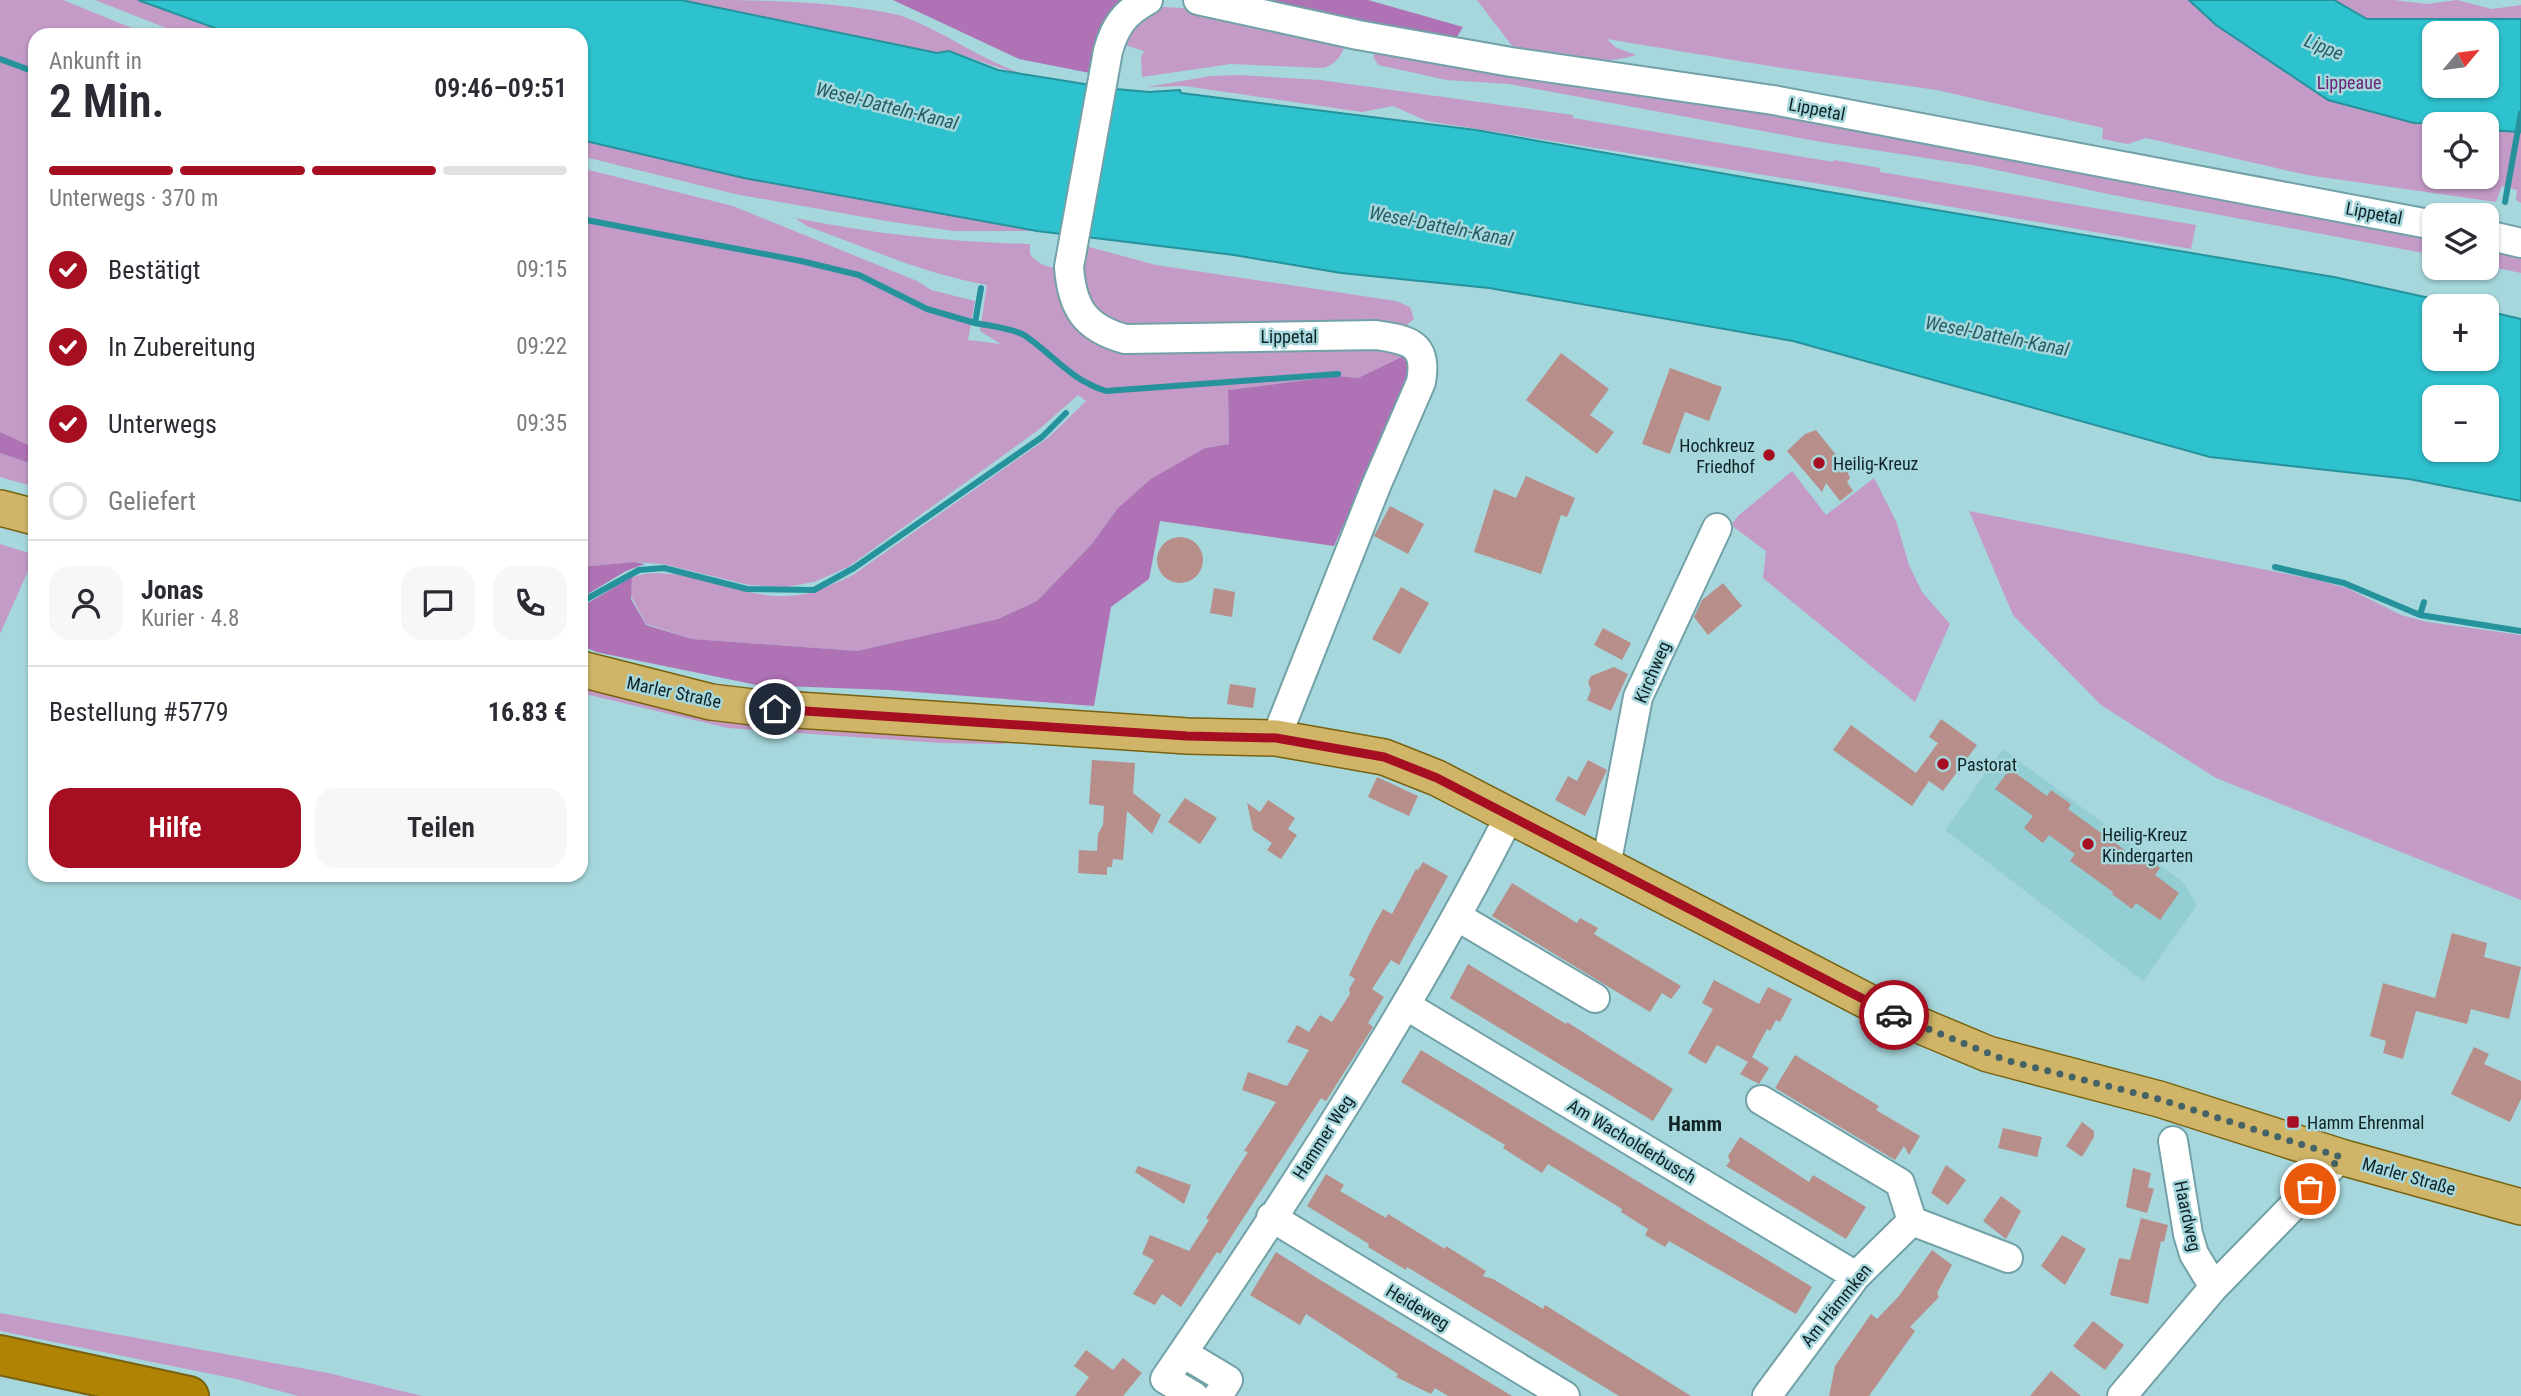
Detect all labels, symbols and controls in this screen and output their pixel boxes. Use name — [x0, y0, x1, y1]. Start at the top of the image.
north arrow — [2422, 21, 2499, 98]
map controls — [2422, 21, 2499, 462]
water label: Lippe — [2301, 29, 2347, 65]
text: Ankunft in — [49, 48, 142, 75]
park label: Lippeaue — [2317, 72, 2381, 93]
text: 09:46–09:51 — [434, 73, 567, 103]
text: 2 Min. — [49, 74, 165, 128]
water label: Wesel-Datteln-Kanal — [814, 77, 961, 135]
street label: Lippetal — [1787, 93, 1847, 125]
button: locate — [2422, 112, 2499, 189]
text: Unterwegs · 370 m — [49, 185, 218, 212]
street label: Lippetal — [2344, 197, 2404, 229]
water label: Wesel-Datteln-Kanal — [1367, 201, 1515, 251]
button: layers — [2422, 203, 2499, 280]
icon: check — [49, 251, 87, 289]
text: Bestätigt — [108, 255, 201, 285]
text: 09:15 — [516, 256, 567, 283]
button: + — [2422, 294, 2499, 371]
water label: Wesel-Datteln-Kanal — [1923, 311, 2071, 361]
street label: Lippetal — [1261, 326, 1317, 347]
icon: check — [49, 328, 87, 366]
text: In Zubereitung — [108, 332, 256, 362]
text: 09:22 — [516, 333, 567, 360]
button: − — [2422, 385, 2499, 462]
icon: check — [49, 405, 87, 443]
text: Unterwegs — [108, 409, 217, 439]
text: 09:35 — [516, 410, 567, 437]
place label: Hochkreuz Friedhof — [1679, 435, 1755, 477]
marker: Hochkreuz Friedhof — [1761, 447, 1777, 463]
place label: Heilig-Kreuz — [1833, 453, 1919, 474]
marker: Heilig-Kreuz — [1811, 455, 1827, 471]
text: Geliefert — [108, 486, 196, 516]
button: person — [49, 566, 123, 640]
button: chat — [401, 566, 475, 640]
button: phone — [493, 566, 567, 640]
text: Jonas — [141, 575, 204, 605]
text: Kurier · 4.8 — [141, 605, 239, 632]
street label: Kirchweg — [1630, 638, 1674, 706]
street label: Marler Straße — [625, 672, 723, 712]
pin — [745, 679, 805, 739]
icon: home — [756, 690, 794, 728]
text: Bestellung #5779 — [49, 697, 229, 727]
text: 16.83 € — [488, 697, 567, 727]
place label: Pastorat — [1957, 754, 2017, 775]
marker: Pastorat — [1935, 756, 1951, 772]
button: Hilfe — [49, 788, 301, 868]
button: Teilen — [315, 788, 567, 868]
place label: Heilig-Kreuz Kindergarten — [2102, 824, 2193, 866]
marker: Heilig-Kreuz Kindergarten — [2080, 836, 2096, 852]
courier — [1859, 980, 1929, 1050]
icon: car — [1875, 996, 1913, 1034]
street label: Hammer Weg — [1288, 1091, 1358, 1183]
street label: Am Wacholderbusch — [1564, 1094, 1700, 1188]
district label: Hamm — [1668, 1112, 1722, 1136]
place label: Hamm Ehrenmal — [2307, 1112, 2424, 1133]
marker: Hamm Ehrenmal — [2285, 1114, 2301, 1130]
street label: Marler Straße — [2360, 1153, 2458, 1199]
pin — [2280, 1159, 2340, 1219]
icon: bag — [2291, 1170, 2329, 1208]
street label: Haardweg — [2170, 1179, 2206, 1253]
street label: Am Hämmken — [1796, 1260, 1876, 1350]
street label: Heideweg — [1383, 1280, 1453, 1334]

